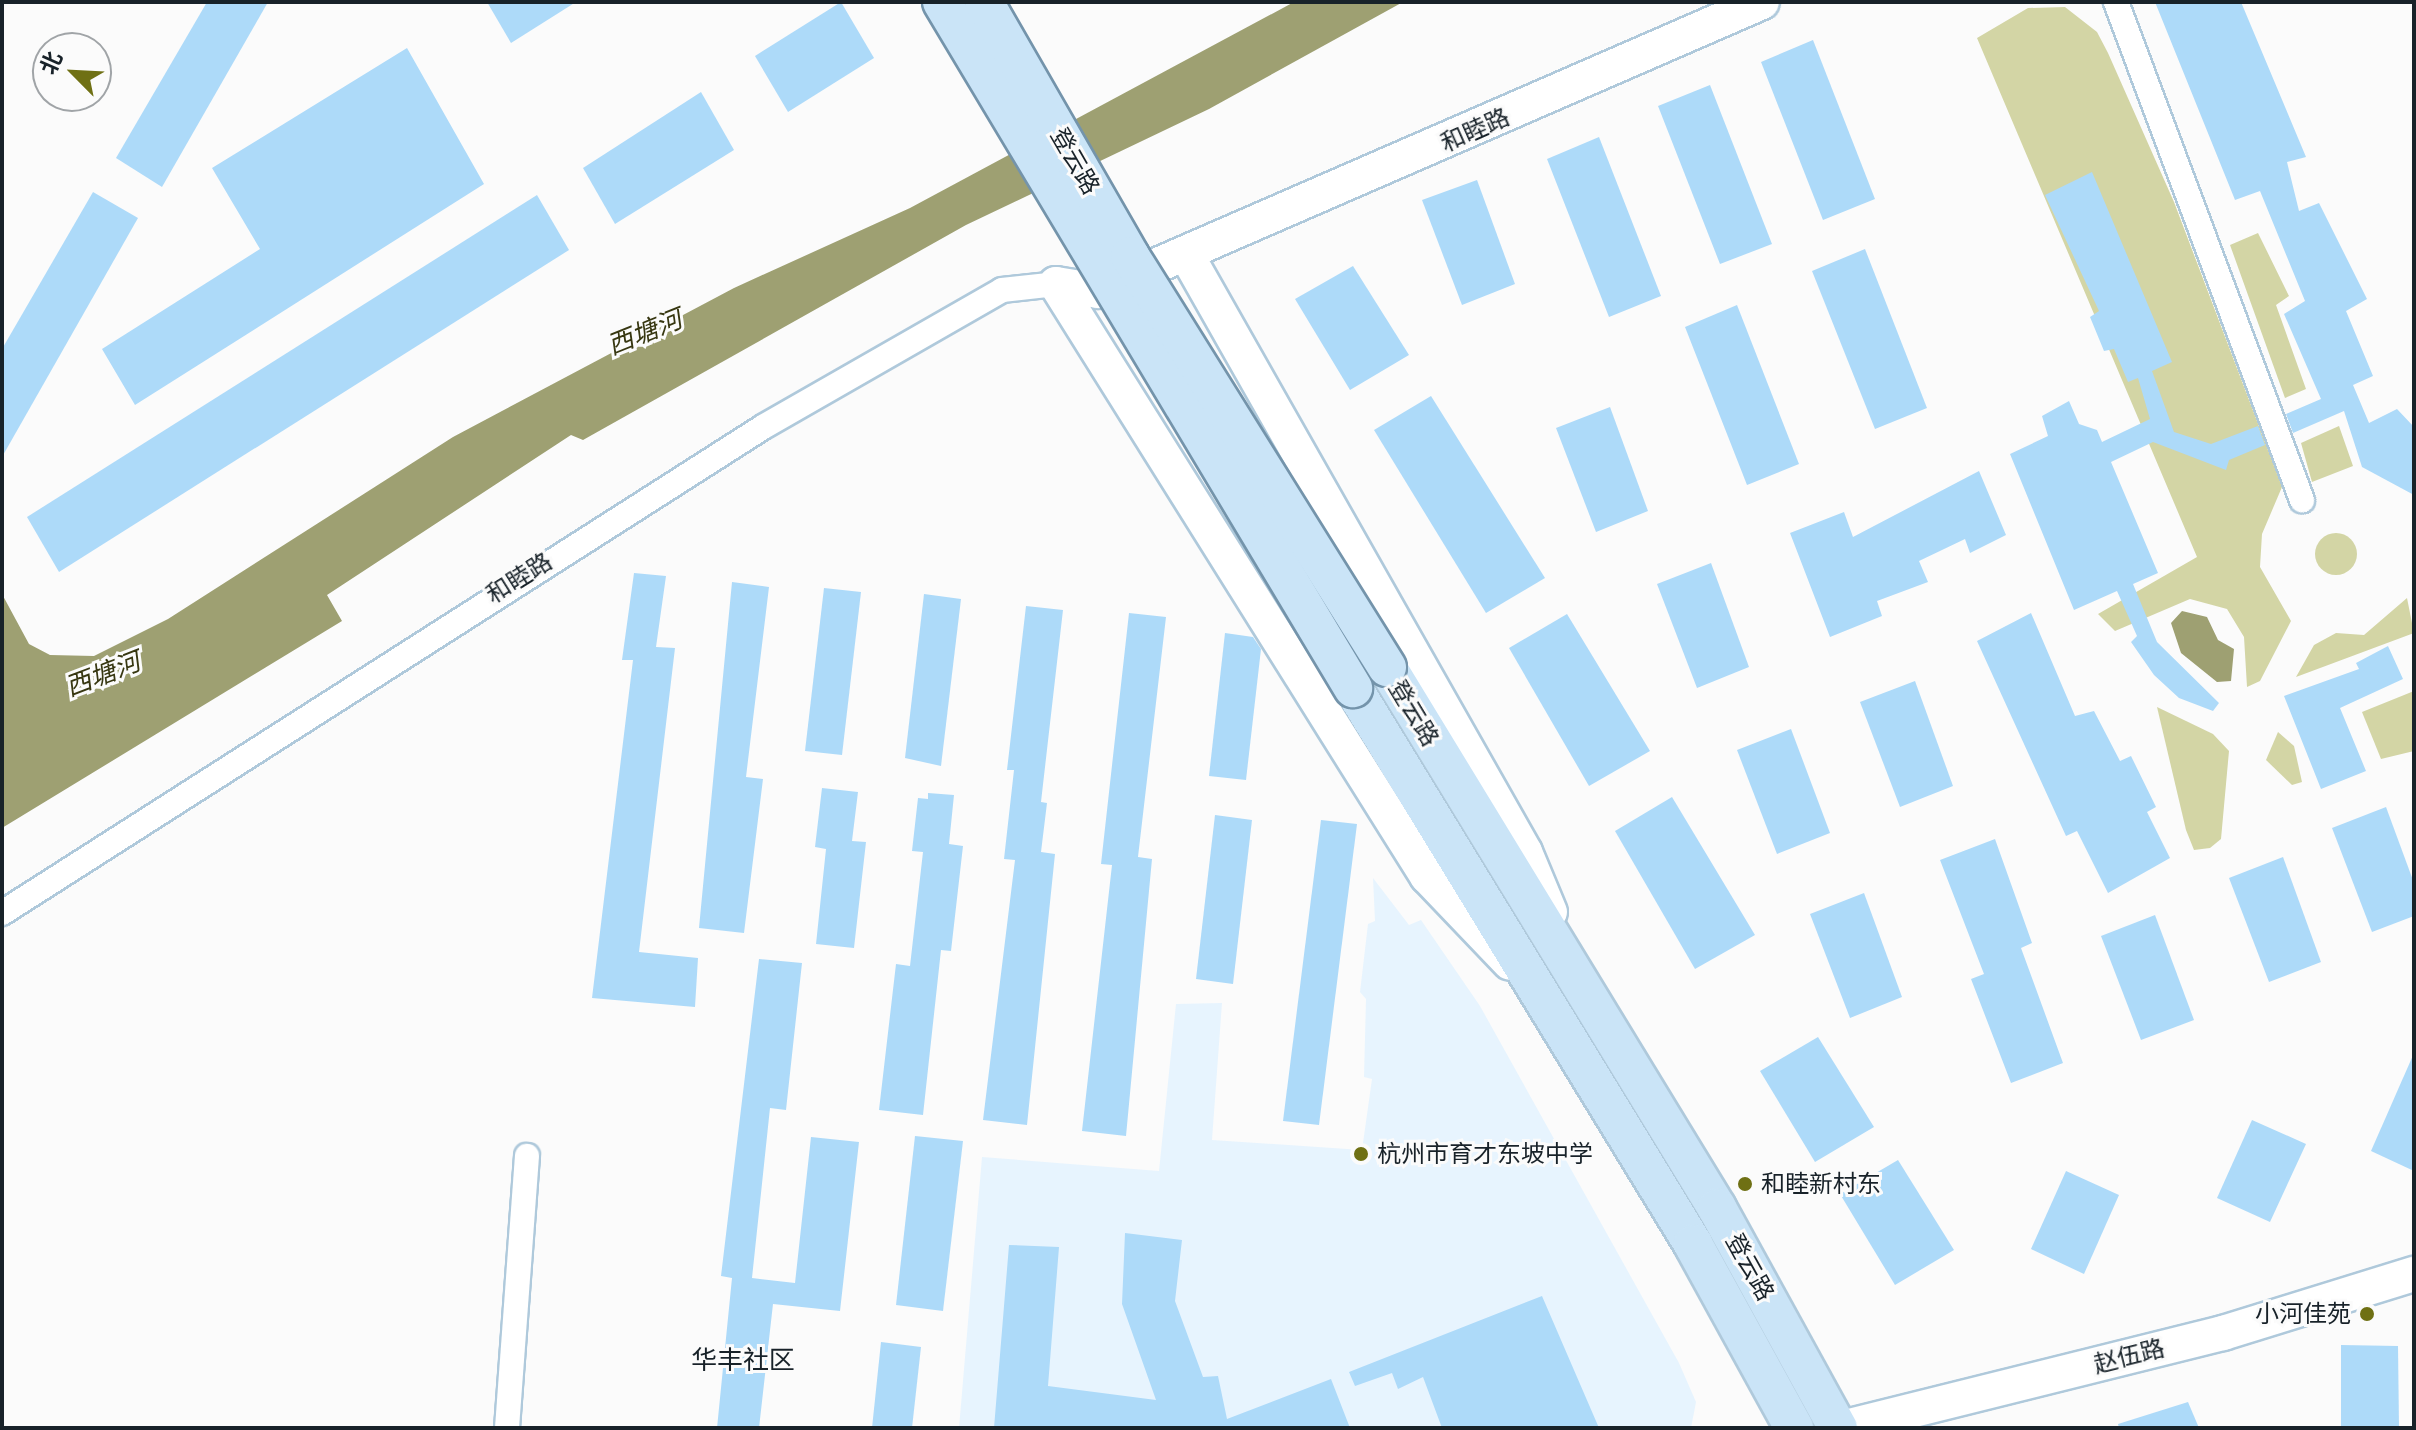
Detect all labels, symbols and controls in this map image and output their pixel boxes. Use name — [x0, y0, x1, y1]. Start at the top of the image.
north arrow — [32, 32, 112, 112]
text: 北 — [36, 48, 67, 78]
street label: 和睦路 — [1436, 102, 1514, 158]
street label: 登云路 — [1045, 123, 1105, 199]
water label: 西塘河 — [603, 304, 687, 362]
street label: 和睦路 — [481, 547, 557, 609]
water label: 西塘河 — [61, 646, 145, 704]
street label: 登云路 — [1383, 675, 1445, 751]
place label: 杭州市育才东坡中学 — [1377, 1140, 1593, 1168]
marker: 杭州市育才东坡中学 — [1352, 1145, 1370, 1163]
place label: 和睦新村东 — [1761, 1170, 1881, 1198]
marker: 和睦新村东 — [1736, 1175, 1754, 1193]
street label: 登云路 — [1720, 1229, 1780, 1305]
place label: 小河佳苑 — [2255, 1300, 2351, 1328]
marker: 小河佳苑 — [2358, 1305, 2376, 1323]
street label: 赵伍路 — [2091, 1333, 2167, 1379]
district label: 华丰社区 — [691, 1345, 795, 1377]

